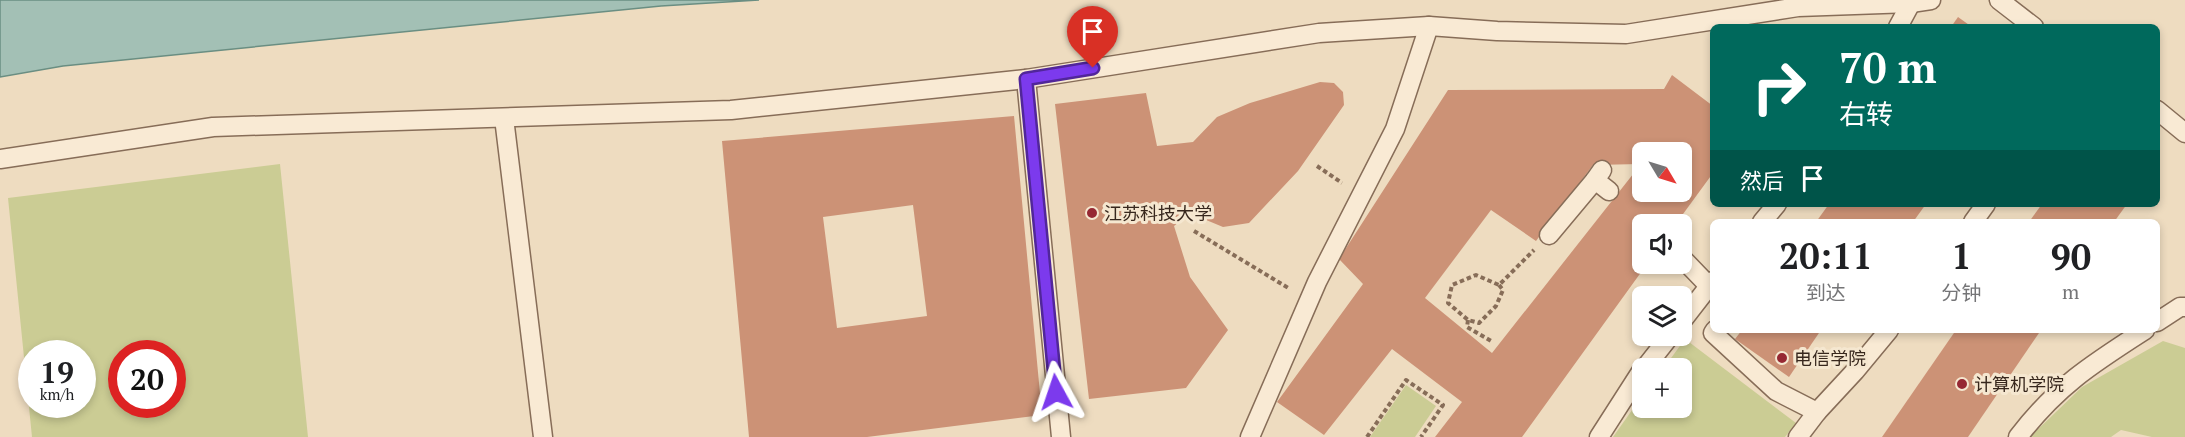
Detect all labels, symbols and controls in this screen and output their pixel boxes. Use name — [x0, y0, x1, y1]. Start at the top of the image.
pin — [1067, 6, 1118, 68]
icon: arrive — [1076, 15, 1109, 48]
text: 70 m — [1839, 39, 1937, 95]
icon: right — [1740, 48, 1818, 126]
text: 右转 — [1839, 96, 1893, 132]
north arrow — [1632, 142, 1692, 202]
map controls — [1632, 142, 1692, 418]
icon: arrive — [1796, 162, 1829, 195]
text: 然后 — [1740, 166, 1784, 195]
place label: 江苏科技大学 — [1104, 201, 1212, 225]
marker: 江苏科技大学 — [1085, 206, 1099, 220]
button: sound — [1632, 214, 1692, 274]
text: 20:11 — [1779, 232, 1873, 279]
text: 1 — [1951, 232, 1972, 279]
text: 90 — [2050, 233, 2091, 280]
text: m — [2062, 278, 2079, 305]
text: 到达 — [1806, 279, 1846, 306]
text: 分钟 — [1942, 279, 1982, 306]
button: layers — [1632, 286, 1692, 346]
speed limit sign: 20 — [108, 340, 186, 418]
place label: 电信学院 — [1794, 346, 1866, 370]
marker: 电信学院 — [1775, 351, 1789, 365]
text: 19 — [40, 352, 74, 392]
button: + — [1632, 358, 1692, 418]
position arrow — [1024, 360, 1088, 424]
place label: 计算机学院 — [1974, 372, 2064, 396]
marker: 计算机学院 — [1955, 377, 1969, 391]
text: km/h — [40, 384, 74, 404]

